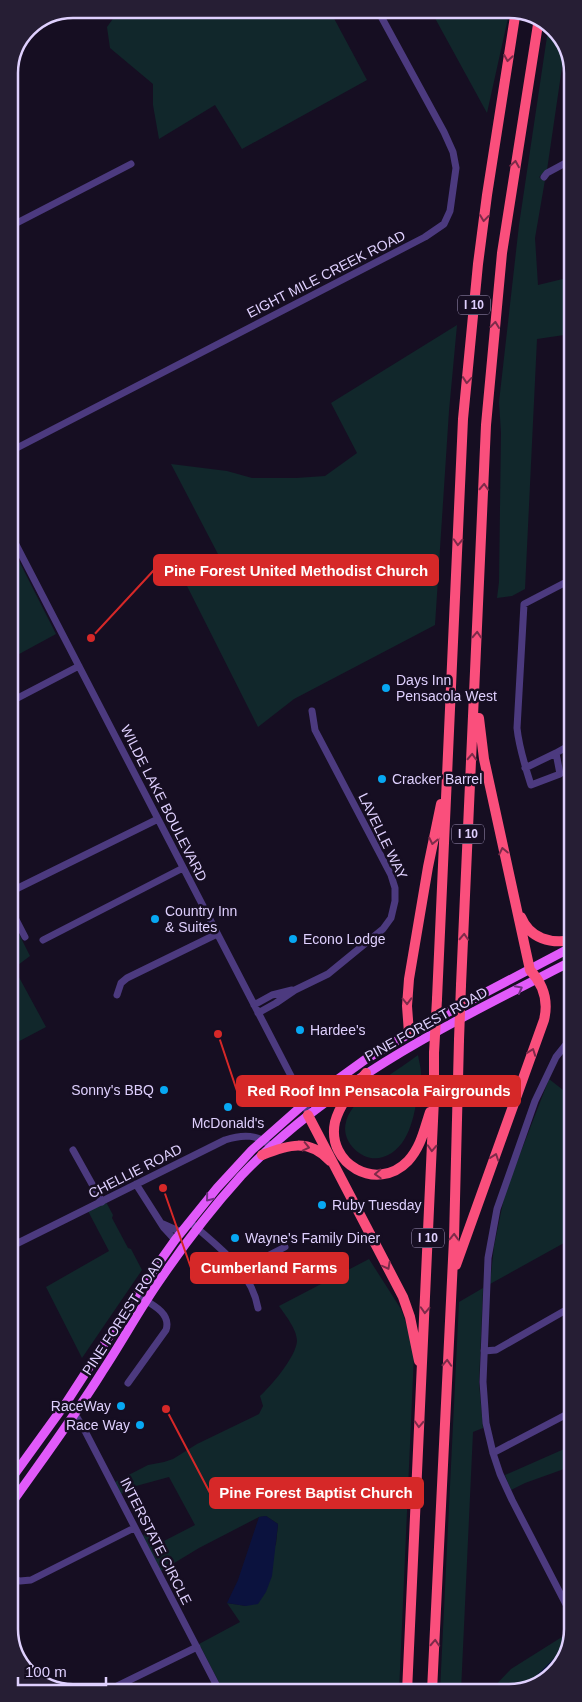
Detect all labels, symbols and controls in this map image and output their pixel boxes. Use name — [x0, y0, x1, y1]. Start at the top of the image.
one-way arrow — [504, 53, 514, 62]
one-way arrow — [510, 160, 520, 168]
one-way arrow — [479, 215, 490, 223]
street label: EIGHT MILE CREEK ROAD — [244, 227, 408, 321]
road number: I 10 — [458, 296, 490, 314]
one-way arrow — [489, 321, 500, 329]
one-way arrow — [462, 376, 473, 384]
one-way arrow — [478, 483, 489, 491]
one-way arrow — [453, 538, 463, 546]
callout: Pine Forest United Methodist Church — [154, 555, 438, 585]
text: Pine Forest United Methodist Church — [164, 562, 428, 579]
one-way arrow — [472, 631, 483, 639]
place label: Days Inn Pensacola West — [396, 672, 497, 704]
marker: Days Inn Pensacola West — [380, 682, 392, 694]
street label: WILDE LAKE BOULEVARD — [118, 722, 210, 884]
one-way arrow — [466, 752, 477, 760]
place label: Cracker Barrel — [392, 771, 482, 787]
marker: Cracker Barrel — [376, 773, 388, 785]
street label: LAVELLE WAY — [355, 790, 411, 882]
road number: I 10 — [452, 824, 484, 844]
one-way arrow — [428, 836, 439, 845]
one-way arrow — [499, 846, 509, 855]
place label: Country Inn & Suites — [165, 903, 237, 935]
marker: Country Inn & Suites — [149, 913, 161, 925]
place label: Econo Lodge — [303, 931, 386, 947]
one-way arrow — [458, 932, 469, 940]
marker: Econo Lodge — [287, 933, 299, 945]
street label: PINE FOREST ROAD — [362, 984, 490, 1064]
one-way arrow — [513, 985, 522, 995]
one-way arrow — [402, 998, 412, 1005]
place label: Hardee's — [310, 1022, 366, 1038]
marker: Hardee's — [294, 1024, 306, 1036]
one-way arrow — [526, 1048, 536, 1057]
callout: Red Roof Inn Pensacola Fairgrounds — [237, 1076, 520, 1106]
place label: Sonny's BBQ — [71, 1082, 154, 1098]
text: Red Roof Inn Pensacola Fairgrounds — [247, 1082, 511, 1099]
marker: Sonny's BBQ — [158, 1084, 170, 1096]
marker: McDonald's — [222, 1101, 234, 1113]
place label: McDonald's — [192, 1115, 264, 1131]
street label: CHELLIE ROAD — [86, 1141, 184, 1201]
one-way arrow — [302, 1142, 311, 1152]
one-way arrow — [427, 1144, 437, 1152]
one-way arrow — [489, 1153, 499, 1162]
one-way arrow — [373, 1168, 381, 1179]
one-way arrow — [206, 1192, 215, 1201]
place label: Ruby Tuesday — [332, 1197, 422, 1213]
marker: Ruby Tuesday — [316, 1199, 328, 1211]
road number: I 10 — [412, 1228, 444, 1248]
place label: Wayne's Family Diner — [245, 1230, 381, 1246]
marker: Wayne's Family Diner — [229, 1232, 241, 1244]
one-way arrow — [448, 1233, 459, 1241]
callout: Cumberland Farms — [191, 1253, 348, 1283]
street label: PINE FOREST ROAD — [79, 1254, 167, 1378]
text: Cumberland Farms — [201, 1259, 337, 1276]
one-way arrow — [381, 1260, 391, 1269]
one-way arrow — [419, 1307, 430, 1315]
one-way arrow — [442, 1359, 453, 1367]
place label: RaceWay — [51, 1398, 111, 1414]
marker: RaceWay — [115, 1400, 127, 1412]
place label: Race Way — [66, 1417, 130, 1433]
marker: Race Way — [134, 1419, 146, 1431]
one-way arrow — [414, 1421, 425, 1429]
street label: INTERSTATE CIRCLE — [117, 1475, 195, 1607]
callout: Pine Forest Baptist Church — [210, 1478, 423, 1508]
text: Pine Forest Baptist Church — [219, 1484, 413, 1501]
one-way arrow — [429, 1638, 440, 1646]
scale bar — [18, 1654, 105, 1686]
text: 100 m — [25, 1663, 67, 1680]

